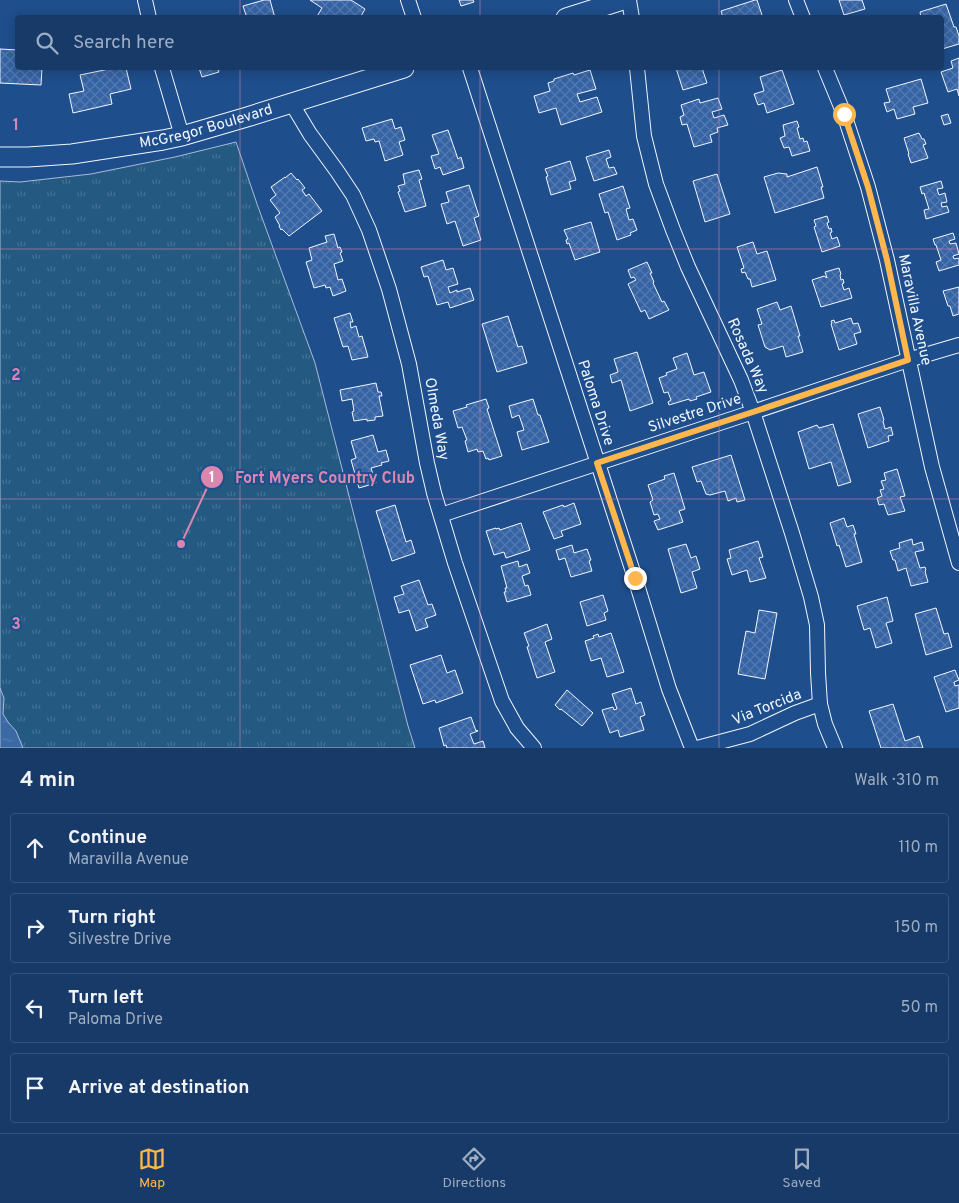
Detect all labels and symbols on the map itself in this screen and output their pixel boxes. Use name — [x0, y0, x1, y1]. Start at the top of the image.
street label: McGregor Boulevard — [138, 100, 275, 153]
route start — [833, 103, 856, 126]
text: 1 — [13, 116, 19, 136]
street label: Maravilla Avenue — [893, 253, 935, 367]
street label: Rosada Way — [722, 315, 772, 397]
street label: Paloma Drive — [572, 358, 618, 448]
text: 2 — [11, 366, 21, 386]
street label: Olmeda Way — [419, 376, 453, 462]
street label: Silvestre Drive — [646, 390, 744, 438]
callout: Fort Myers Country Club — [200, 461, 425, 492]
text: 1 — [209, 469, 215, 488]
text: Fort Myers Country Club — [235, 469, 415, 489]
route end — [624, 567, 647, 590]
text: 3 — [11, 615, 21, 635]
street label: Via Torcida — [730, 685, 804, 731]

